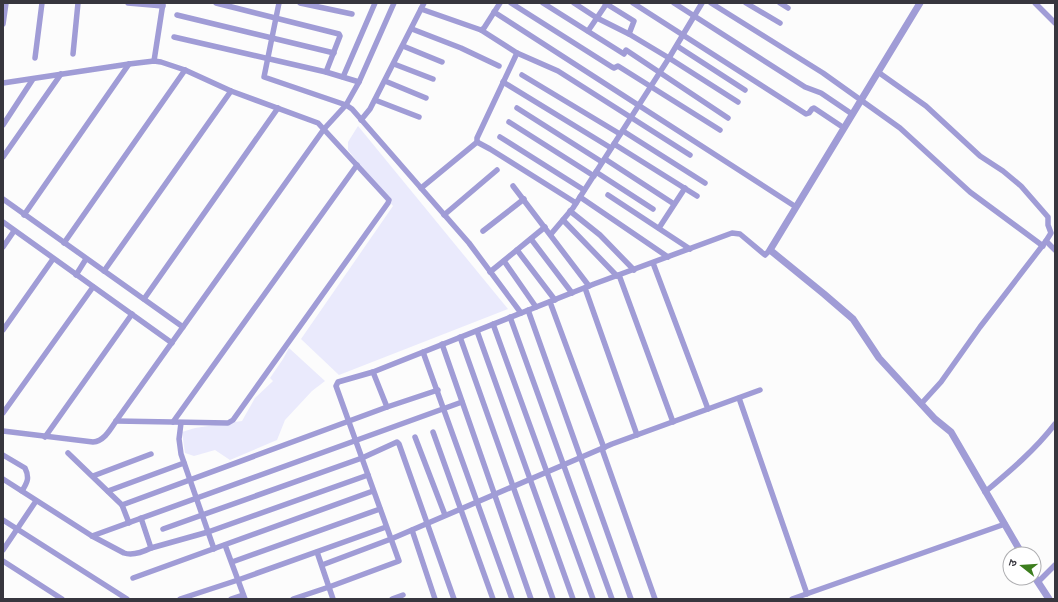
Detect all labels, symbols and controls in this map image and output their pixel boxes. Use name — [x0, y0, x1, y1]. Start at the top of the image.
north arrow — [1002, 546, 1042, 586]
text: उ — [1006, 558, 1019, 568]

